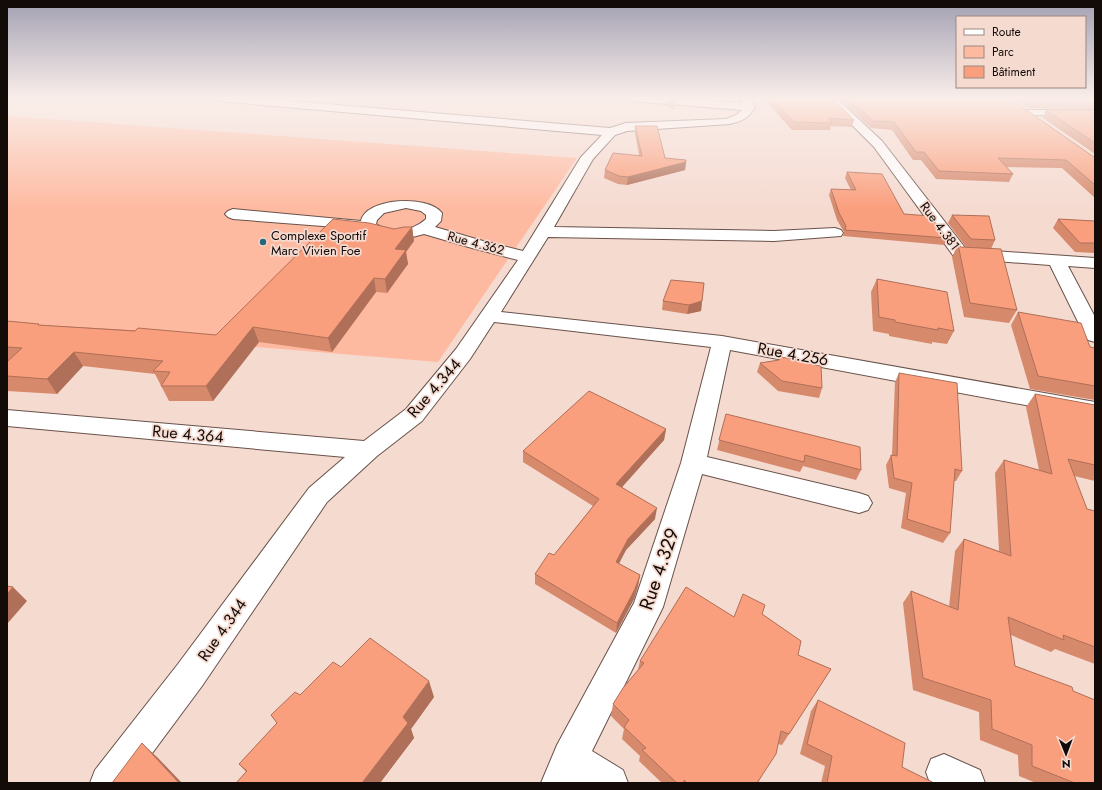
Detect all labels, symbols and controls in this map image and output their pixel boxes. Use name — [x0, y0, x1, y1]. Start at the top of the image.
legend — [956, 16, 1086, 88]
text: Route — [992, 23, 1021, 41]
text: Parc — [992, 43, 1014, 61]
text: Bâtiment — [992, 63, 1035, 81]
street label: Rue 4.381 — [915, 198, 965, 254]
place label: Complexe Sportif Marc Vivien Foe — [271, 226, 366, 260]
street label: Rue 4.362 — [445, 226, 507, 260]
marker: Complexe Sportif Marc Vivien Foe — [258, 237, 268, 247]
street label: Rue 4.256 — [756, 336, 830, 372]
street label: Rue 4.344 — [402, 353, 466, 423]
street label: Rue 4.364 — [151, 419, 225, 449]
street label: Rue 4.329 — [632, 524, 686, 614]
street label: Rue 4.344 — [192, 594, 252, 666]
north arrow — [1046, 734, 1086, 774]
text: N — [1062, 756, 1071, 772]

